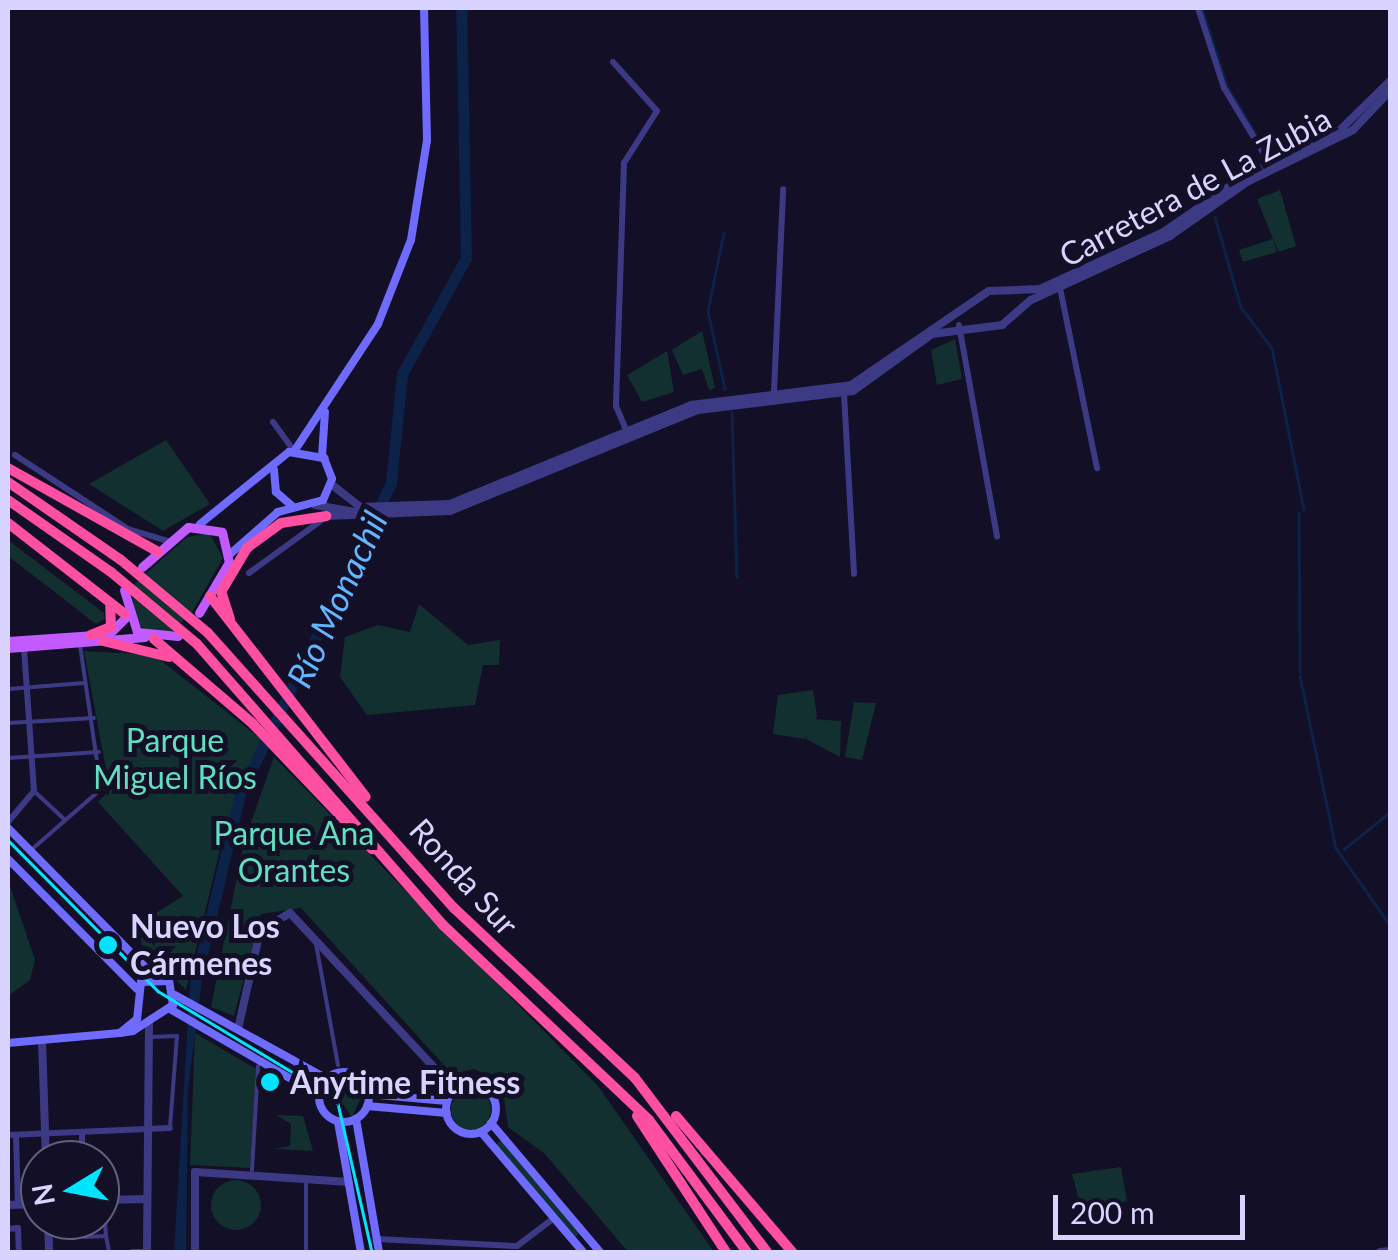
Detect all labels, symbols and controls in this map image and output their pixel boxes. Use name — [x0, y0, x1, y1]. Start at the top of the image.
street label: Carretera de La Zubia — [1053, 99, 1337, 275]
water label: Río Monachil — [277, 504, 395, 694]
park label: Parque Miguel Ríos — [93, 722, 257, 797]
street label: Ronda Sur — [402, 811, 526, 943]
park label: Parque Ana Orantes — [213, 815, 375, 890]
place label: Nuevo Los Cármenes — [130, 908, 280, 983]
marker: Nuevo Los Cármenes — [95, 932, 121, 958]
place label: Anytime Fitness — [290, 1063, 520, 1101]
marker: Anytime Fitness — [259, 1071, 281, 1093]
north arrow — [20, 1140, 120, 1240]
scale bar — [1058, 1175, 1250, 1237]
text: N — [24, 1181, 61, 1208]
text: 200 m — [1070, 1194, 1155, 1230]

